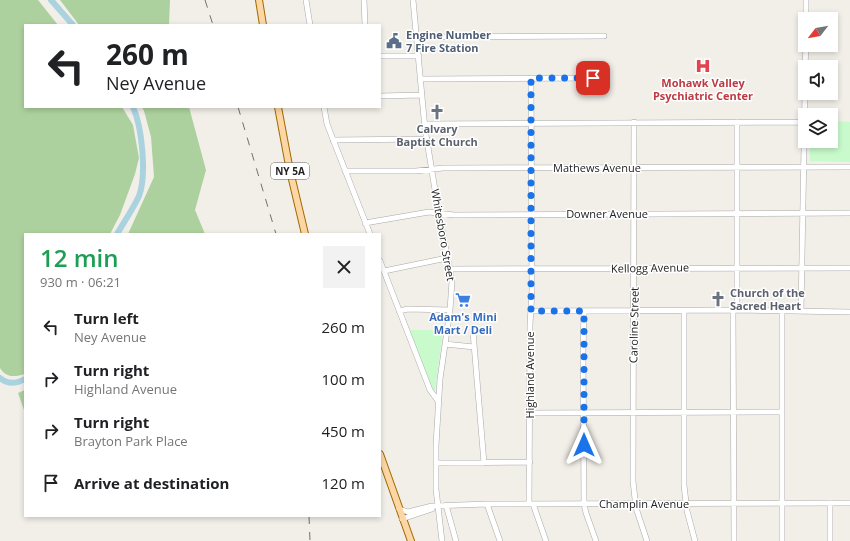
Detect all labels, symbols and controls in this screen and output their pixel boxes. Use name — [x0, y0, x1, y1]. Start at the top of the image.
north arrow — [798, 12, 838, 52]
map controls — [798, 12, 838, 148]
place label: Engine Number 7 Fire Station — [406, 27, 491, 55]
public building icon: Engine Number 7 Fire Station — [385, 32, 403, 50]
text: 260 m — [106, 35, 189, 73]
icon: left — [40, 40, 92, 92]
hospital icon: Mohawk Valley Psychiatric Center — [694, 57, 712, 75]
button: sound — [798, 60, 838, 100]
pin — [576, 61, 610, 95]
icon: arrive — [582, 67, 604, 89]
text: Ney Avenue — [106, 71, 206, 95]
place label: Mohawk Valley Psychiatric Center — [653, 75, 753, 103]
church icon: Calvary Baptist Church — [428, 103, 446, 121]
button: layers — [798, 108, 838, 148]
place label: Calvary Baptist Church — [396, 121, 478, 149]
street label: Mathews Avenue — [553, 160, 641, 175]
road number: NY 5A — [271, 163, 309, 179]
street label: Whitesboro Street — [428, 188, 459, 282]
street label: Downer Avenue — [566, 206, 648, 221]
text: 12 min — [40, 241, 119, 274]
button: close — [323, 246, 365, 288]
street label: Kellogg Avenue — [611, 259, 689, 276]
text: 930 m · 06:21 — [40, 273, 121, 291]
place label: Church of the Sacred Heart — [730, 285, 805, 313]
street label: Caroline Street — [625, 287, 642, 363]
church icon: Church of the Sacred Heart — [709, 290, 727, 308]
supermarket icon: Adam's Mini Mart / Deli — [454, 291, 472, 309]
text: Turn left — [74, 308, 139, 328]
place label: Adam's Mini Mart / Deli — [429, 309, 497, 337]
icon: left — [40, 316, 62, 338]
text: 260 m — [321, 317, 365, 337]
text: Ney Avenue — [74, 328, 146, 346]
street label: Highland Avenue — [522, 331, 537, 419]
text: Turn right — [74, 360, 149, 380]
icon: right — [40, 368, 62, 390]
text: 100 m — [321, 369, 365, 389]
text: Highland Avenue — [74, 380, 177, 398]
text: Turn right — [74, 412, 149, 432]
icon: right — [40, 420, 62, 442]
text: 450 m — [321, 421, 365, 441]
position arrow — [563, 424, 605, 466]
text: Brayton Park Place — [74, 432, 188, 450]
icon: arrive — [40, 472, 62, 494]
text: Arrive at destination — [74, 473, 229, 493]
text: 120 m — [321, 473, 365, 493]
street label: Champlin Avenue — [599, 496, 689, 511]

